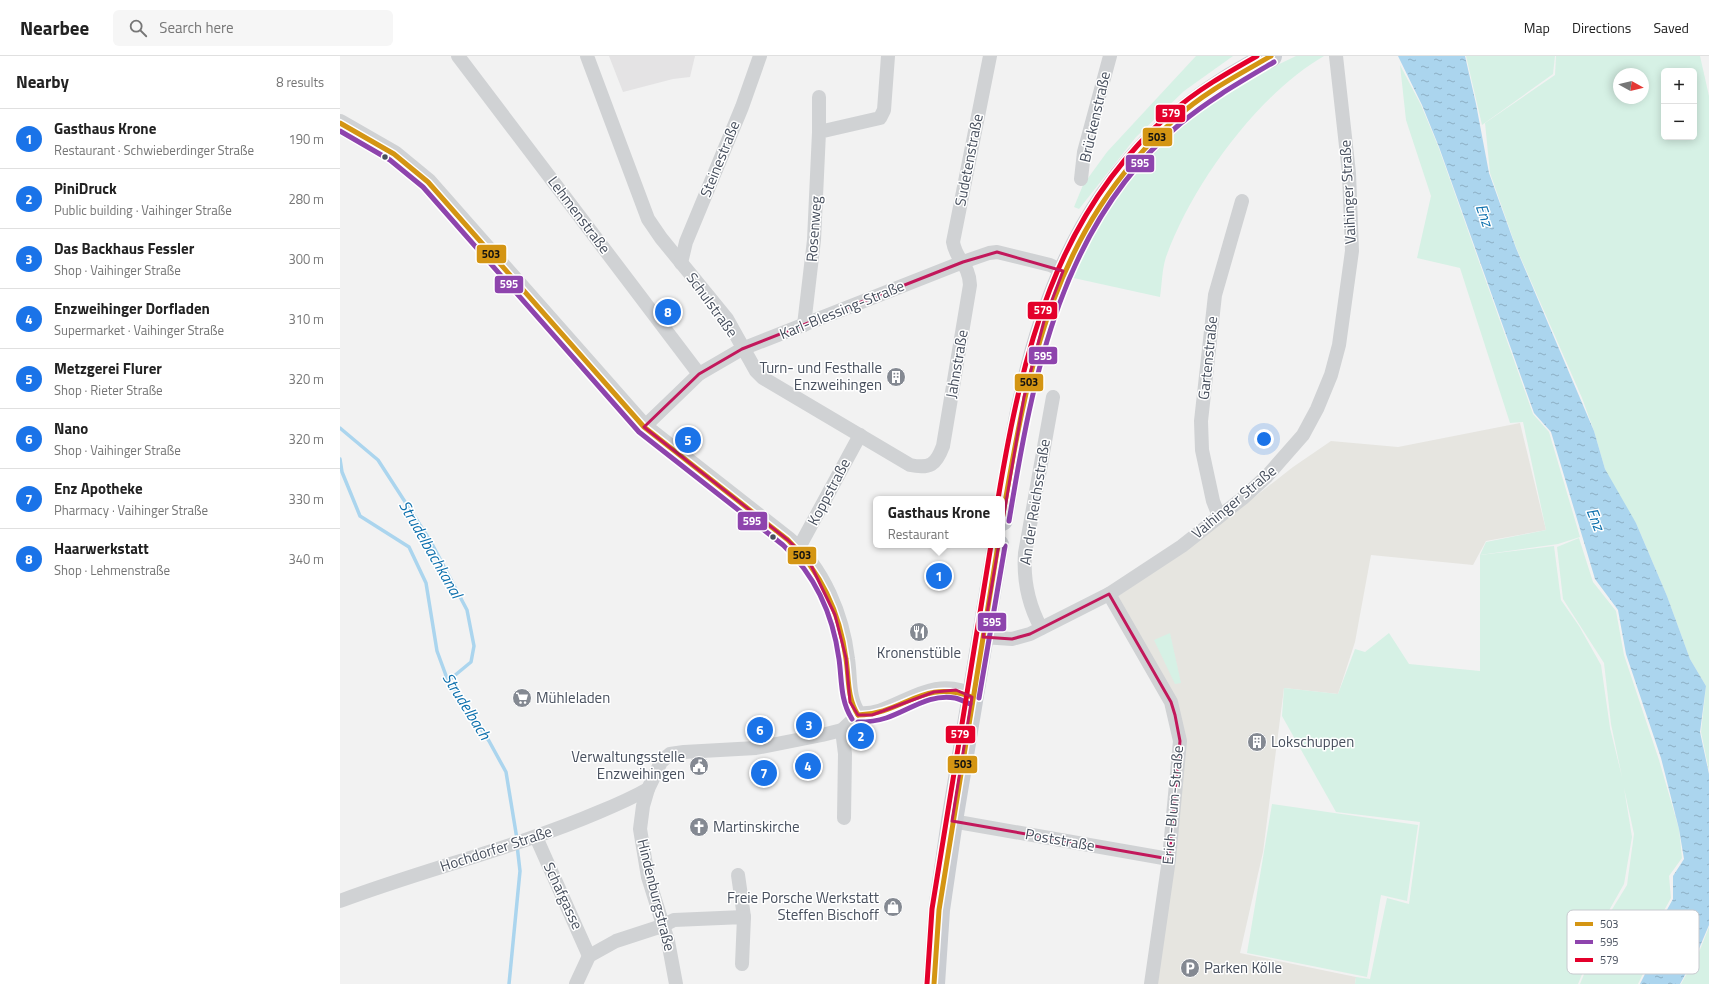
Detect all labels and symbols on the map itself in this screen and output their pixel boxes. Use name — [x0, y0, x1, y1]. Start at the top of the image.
north arrow — [1613, 68, 1649, 104]
street label: Brückenstraße — [1073, 69, 1116, 165]
line badge: 579 — [1155, 104, 1186, 123]
text: 579 — [1162, 105, 1180, 121]
street label: Sudetenstraße — [948, 112, 989, 208]
street label: Steinestraße — [694, 117, 745, 201]
line badge: 503 — [1142, 127, 1173, 147]
text: 503 — [1148, 129, 1166, 145]
street label: Vaihinger Straße — [1333, 139, 1362, 245]
unlabelled marker — [380, 152, 390, 162]
line badge: 595 — [1125, 154, 1155, 173]
text: 595 — [1131, 155, 1149, 171]
street label: Lehmenstraße — [543, 171, 616, 258]
street label: Rosenweg — [800, 195, 827, 263]
water label: Enz — [1470, 200, 1500, 231]
line badge: 503 — [476, 244, 507, 264]
text: 503 — [482, 246, 500, 262]
street label: Schulstraße — [681, 267, 744, 342]
street label: Karl-Blessing-Straße — [776, 274, 908, 345]
line badge: 595 — [494, 275, 524, 294]
text: 595 — [500, 276, 518, 292]
pin: 8 — [655, 297, 681, 327]
line badge: 579 — [1027, 301, 1058, 320]
text: 579 — [1034, 302, 1052, 318]
street label: Gartenstraße — [1192, 315, 1223, 401]
street label: Jahnstraße — [939, 328, 974, 400]
line badge: 595 — [1028, 346, 1058, 365]
text: 595 — [1034, 348, 1052, 364]
place label: Turn- und Festhalle Enzweihingen — [760, 356, 882, 396]
building icon: Turn- und Festhalle Enzweihingen — [885, 366, 907, 388]
line badge: 503 — [1014, 373, 1044, 392]
text: 503 — [1020, 374, 1038, 390]
pin: 5 — [675, 425, 701, 455]
your location — [1254, 429, 1274, 449]
street label: An der Reichsstraße — [1013, 437, 1056, 566]
street label: Koppstraße — [801, 454, 856, 529]
street label: Vaihinger Straße — [1186, 459, 1281, 544]
water label: Strudelbachkanal — [393, 496, 470, 604]
water label: Enz — [1581, 504, 1612, 535]
line badge: 595 — [737, 511, 768, 531]
text: 595 — [743, 513, 761, 529]
unlabelled marker — [768, 532, 778, 542]
line badge: 503 — [787, 546, 817, 565]
text: 503 — [793, 547, 811, 563]
pin: 1 — [926, 561, 952, 591]
line badge: 595 — [977, 612, 1007, 632]
text: 595 — [983, 614, 1001, 630]
restaurant icon: Kronenstüble — [908, 621, 930, 643]
place label: Kronenstüble — [877, 641, 961, 664]
water label: Strudelbach — [437, 668, 498, 745]
place label: Mühleladen — [536, 686, 610, 709]
supermarket icon: Mühleladen — [511, 687, 533, 709]
pin: 3 — [796, 710, 822, 740]
pin: 6 — [747, 715, 773, 745]
pin: 2 — [848, 721, 874, 751]
line badge: 579 — [945, 725, 976, 744]
text: 579 — [951, 726, 969, 742]
place label: Lokschuppen — [1271, 730, 1354, 753]
building icon: Lokschuppen — [1246, 731, 1268, 753]
street label: Erich-Blum-Straße — [1156, 744, 1189, 865]
place label: Verwaltungsstelle Enzweihingen — [571, 745, 685, 785]
pin: 4 — [795, 751, 821, 781]
public building icon: Verwaltungsstelle Enzweihingen — [688, 755, 710, 777]
line badge: 503 — [947, 755, 978, 774]
text: 503 — [954, 756, 972, 772]
pin: 7 — [751, 758, 777, 788]
place label: Martinskirche — [713, 815, 800, 838]
church icon: Martinskirche — [688, 816, 710, 838]
street label: Hochdorfer Straße — [437, 820, 555, 877]
street label: Poststraße — [1024, 822, 1097, 857]
street label: Hindenburgstraße — [631, 836, 682, 953]
street label: Schafgasse — [538, 858, 589, 933]
place label: Freie Porsche Werkstatt Steffen Bischoff — [727, 886, 880, 926]
shop icon: Freie Porsche Werkstatt Steffen Bischoff — [882, 896, 904, 918]
legend — [1567, 910, 1699, 974]
text: 503 — [1600, 916, 1618, 932]
text: 595 — [1600, 934, 1618, 950]
text: 579 — [1600, 952, 1618, 968]
place label: Parken Kölle — [1204, 956, 1282, 979]
parking icon: Parken Kölle — [1179, 957, 1201, 979]

